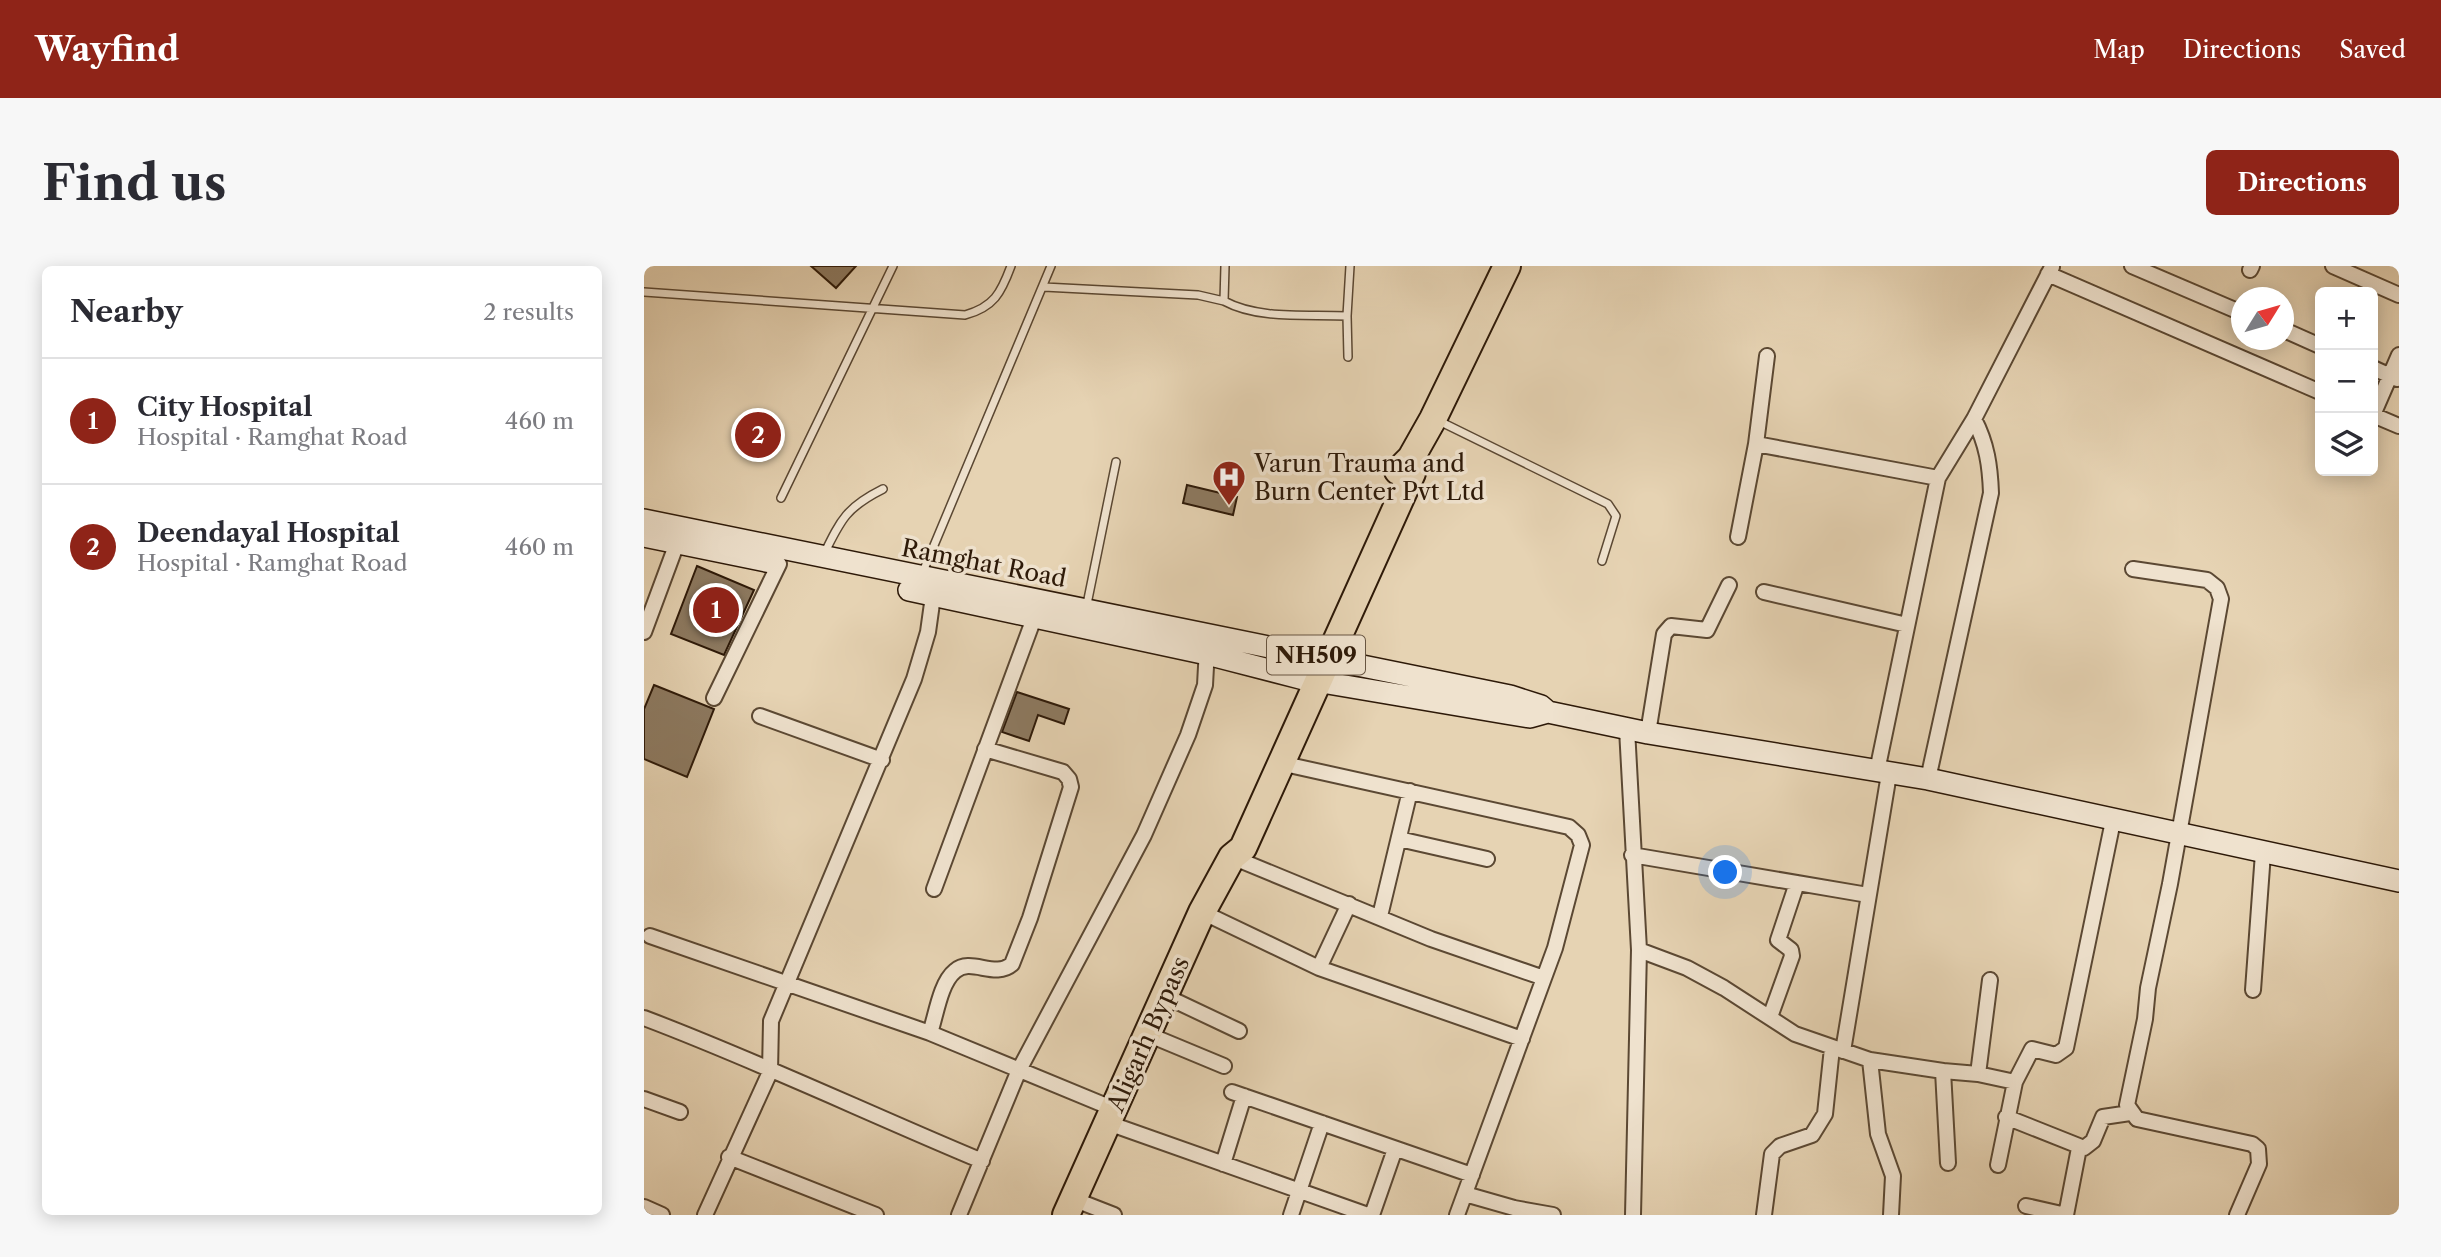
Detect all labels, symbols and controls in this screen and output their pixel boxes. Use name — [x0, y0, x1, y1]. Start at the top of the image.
text: Wayfind — [35, 29, 179, 70]
text: Map — [2093, 35, 2145, 64]
text: Directions — [2183, 35, 2301, 64]
text: Saved — [2339, 35, 2406, 64]
button: Directions — [2206, 150, 2399, 215]
text: Find us — [42, 152, 226, 213]
north arrow — [2231, 287, 2294, 350]
map controls — [2315, 287, 2378, 476]
button: + — [2315, 287, 2378, 350]
text: Nearby — [70, 293, 183, 330]
text: 2 results — [483, 298, 574, 326]
button: − — [2315, 350, 2378, 413]
text: City Hospital — [137, 391, 312, 423]
text: 1 — [88, 407, 98, 435]
text: 460 m — [505, 407, 574, 435]
pin: 2 — [735, 409, 781, 461]
button: layers — [2315, 413, 2378, 476]
text: Hospital · Ramghat Road — [137, 423, 407, 451]
place label: Varun Trauma and Burn Center Pvt Ltd — [1253, 449, 1485, 506]
hospital icon: Varun Trauma and Burn Center Pvt Ltd — [1210, 458, 1248, 507]
text: Deendayal Hospital — [137, 517, 400, 549]
text: 2 — [86, 533, 100, 561]
text: 460 m — [505, 533, 574, 561]
street label: Ramghat Road — [899, 533, 1069, 593]
text: Hospital · Ramghat Road — [137, 549, 407, 577]
pin: 1 — [693, 584, 739, 636]
road number: NH509 — [1267, 636, 1365, 674]
your location — [1708, 855, 1742, 889]
street label: Aligarh Bypass — [1100, 952, 1195, 1117]

